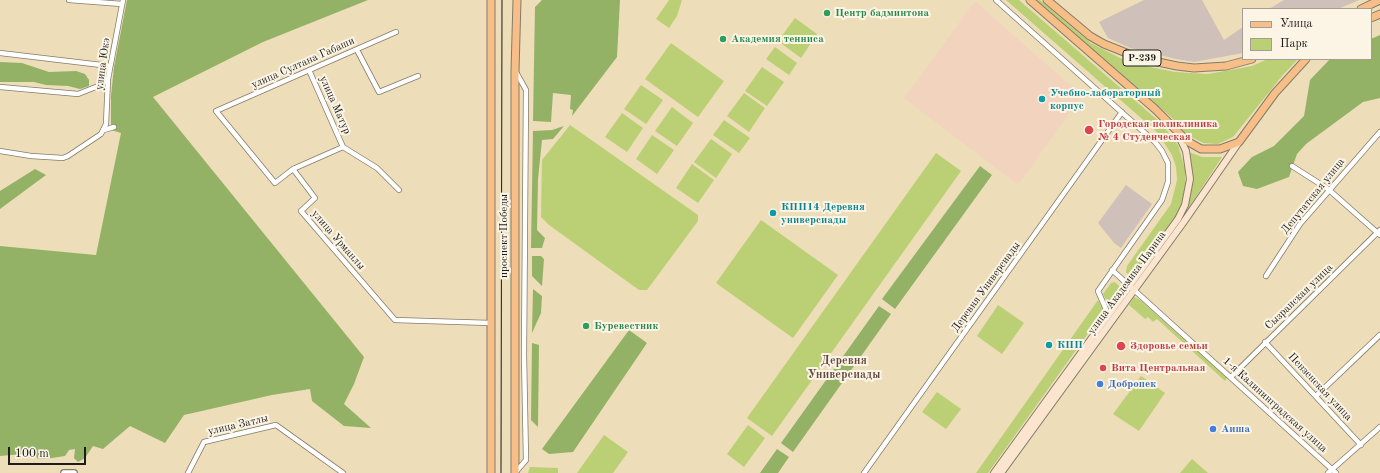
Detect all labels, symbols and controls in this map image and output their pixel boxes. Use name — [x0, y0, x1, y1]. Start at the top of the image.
place label: Центр бадминтона — [835, 6, 929, 20]
marker: Центр бадминтона — [822, 8, 832, 18]
legend — [1242, 8, 1372, 60]
text: Улица — [1280, 18, 1313, 30]
place label: Академия тенниса — [731, 32, 824, 46]
street label: улица Султана Габаши — [249, 34, 357, 92]
marker: Академия тенниса — [718, 34, 728, 44]
street label: улица Юкэ — [93, 37, 113, 91]
text: Парк — [1280, 38, 1308, 50]
road number: Р-239 — [1123, 50, 1161, 66]
street label: улица Матур — [316, 74, 354, 136]
place label: Учебно-лабораторный корпус — [1050, 86, 1161, 112]
marker: Учебно-лабораторный корпус — [1037, 94, 1047, 104]
place label: Городская поликлиника № 4 Студенческая — [1098, 117, 1218, 143]
marker: Городская поликлиника № 4 Студенческая — [1083, 124, 1095, 136]
street label: Депутатская улица — [1278, 155, 1348, 237]
street label: проспект Победы — [497, 194, 511, 278]
place label: КПП14 Деревня универсиады — [781, 200, 865, 226]
street label: улица Урманлы — [308, 207, 368, 273]
marker: КПП14 Деревня универсиады — [768, 208, 778, 218]
street label: улица Академика Парина — [1085, 229, 1169, 337]
street label: Деревня Универсиады — [949, 239, 1023, 335]
street label: Сызранская улица — [1262, 261, 1336, 333]
place label: Буревестник — [594, 319, 658, 333]
marker: Буревестник — [581, 321, 591, 331]
place label: КПП — [1057, 338, 1083, 352]
place label: Здоровье семьи — [1130, 339, 1208, 353]
marker: КПП — [1044, 340, 1054, 350]
marker: Здоровье семьи — [1115, 340, 1127, 352]
street label: Пензенская улица — [1285, 350, 1355, 424]
district label: Деревня Универсиады — [807, 354, 881, 382]
street label: 1-я Калининградская улица — [1220, 355, 1330, 455]
place label: Вита Центральная — [1111, 361, 1205, 375]
marker: Вита Центральная — [1098, 363, 1108, 373]
place label: Добропек — [1108, 377, 1156, 391]
marker: Добропек — [1095, 379, 1105, 389]
street label: улица Затлы — [207, 412, 269, 438]
place label: Аиша — [1221, 422, 1250, 436]
marker: Аиша — [1208, 424, 1218, 434]
scale bar — [10, 439, 88, 465]
text: 100 m — [15, 448, 49, 460]

